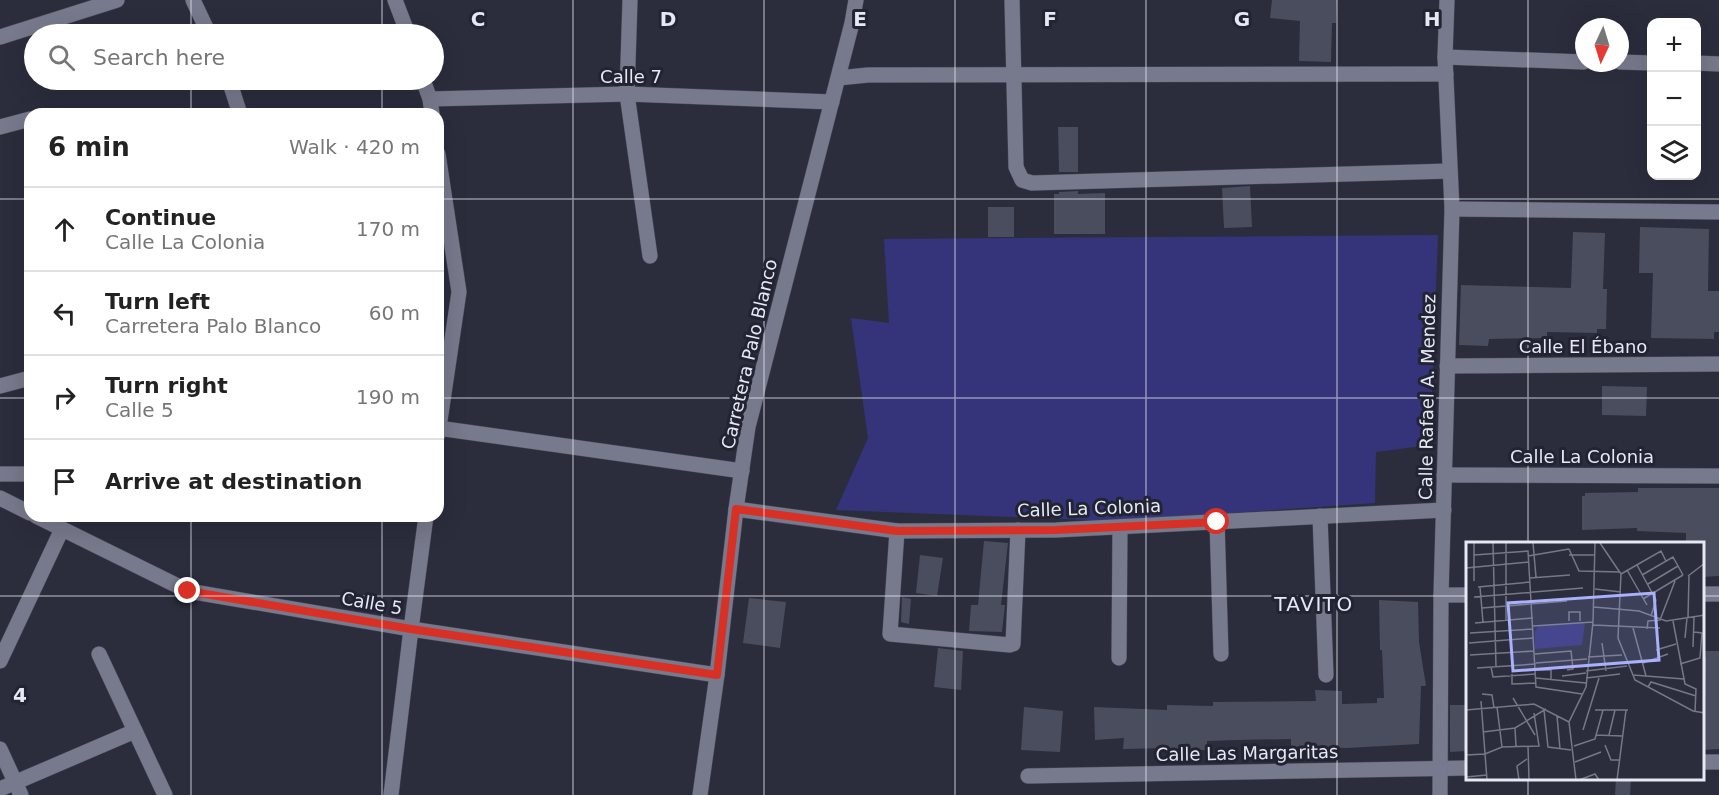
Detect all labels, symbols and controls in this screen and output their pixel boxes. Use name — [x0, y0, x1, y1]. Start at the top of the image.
text: C — [471, 7, 485, 31]
text: D — [660, 7, 676, 31]
text: E — [853, 7, 867, 31]
text: F — [1043, 7, 1057, 31]
text: G — [1234, 7, 1250, 31]
text: H — [1424, 7, 1440, 31]
north arrow — [1575, 18, 1629, 72]
map controls — [1647, 18, 1701, 180]
button: + — [1647, 18, 1701, 72]
search box — [24, 24, 444, 90]
icon: search — [45, 41, 78, 74]
text: Search here — [93, 45, 225, 70]
street label: Calle 7 — [600, 66, 662, 87]
button: − — [1647, 72, 1701, 126]
button: layers — [1647, 126, 1701, 180]
text: 6 min — [48, 132, 130, 162]
text: Walk · 420 m — [289, 135, 420, 159]
text: Continue — [105, 205, 216, 230]
icon: ahead — [48, 213, 81, 246]
text: 170 m — [356, 217, 420, 241]
text: Calle La Colonia — [105, 230, 265, 254]
street label: Carretera Palo Blanco — [717, 257, 781, 451]
text: Turn left — [105, 289, 210, 314]
street label: Calle Rafael A. Mendez — [1415, 294, 1439, 500]
icon: left — [48, 297, 81, 330]
text: 60 m — [369, 301, 420, 325]
text: Carretera Palo Blanco — [105, 314, 321, 338]
street label: Calle El Ébano — [1519, 336, 1647, 357]
text: Turn right — [105, 373, 228, 398]
icon: right — [48, 381, 81, 414]
text: 190 m — [356, 385, 420, 409]
text: Calle 5 — [105, 398, 174, 422]
street label: Calle La Colonia — [1510, 446, 1654, 467]
icon: arrive — [48, 465, 81, 498]
text: Arrive at destination — [105, 469, 362, 494]
street label: Calle La Colonia — [1017, 495, 1161, 521]
route start — [1203, 508, 1229, 534]
inset map — [1466, 542, 1704, 780]
route end — [174, 577, 200, 603]
street label: Calle 5 — [340, 587, 404, 619]
district label: TAVITO — [1273, 592, 1354, 616]
text: 4 — [13, 683, 27, 707]
street label: Calle Las Margaritas — [1156, 741, 1338, 765]

